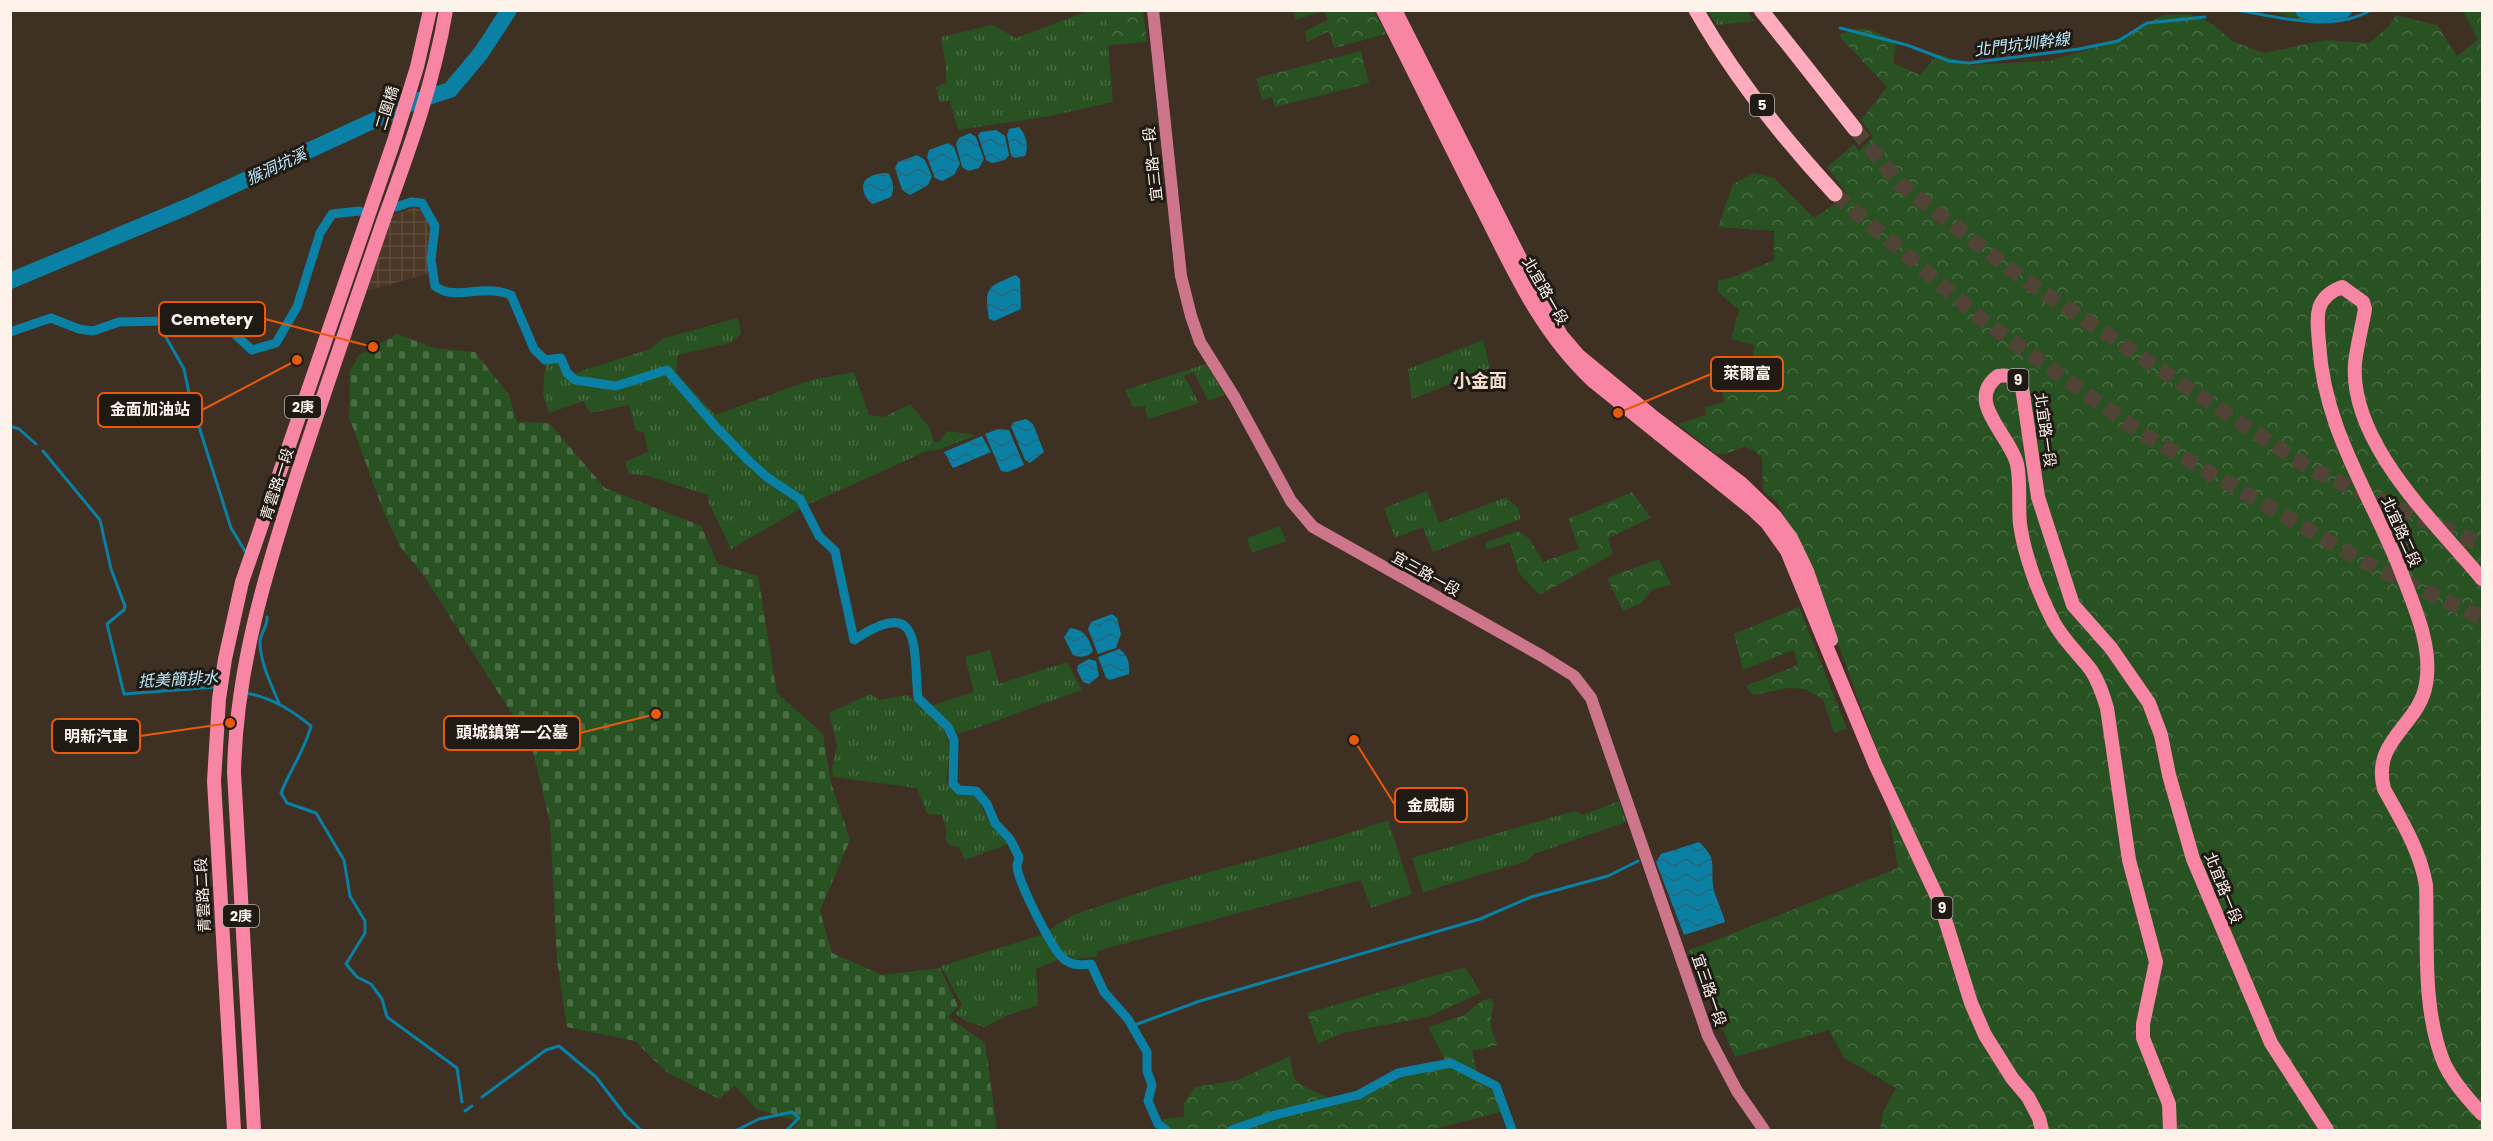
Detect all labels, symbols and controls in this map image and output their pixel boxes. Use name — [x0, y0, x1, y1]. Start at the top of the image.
water label: 北門坑圳幹線 — [1973, 27, 2073, 62]
street label: 二圍橋 — [370, 83, 403, 132]
road number: 5 — [1750, 94, 1774, 116]
street label: 宜三路一段 — [1138, 126, 1167, 202]
water label: 猴洞坑溪 — [242, 142, 312, 190]
street label: 北宜路一段 — [1518, 253, 1573, 328]
callout: Cemetery — [159, 302, 265, 336]
text: Cemetery — [171, 308, 254, 331]
callout: 萊爾富 — [1711, 357, 1783, 391]
text: 萊爾富 — [1723, 362, 1771, 385]
district label: 小金面 — [1453, 368, 1507, 393]
road number: 9 — [2008, 369, 2028, 391]
street label: 北宜路一段 — [2030, 391, 2061, 469]
callout: 金面加油站 — [98, 393, 202, 427]
road number: 2庚 — [285, 396, 321, 418]
text: 金面加油站 — [110, 398, 190, 421]
street label: 青雲路一段 — [255, 445, 298, 523]
street label: 北宜路二段 — [2377, 493, 2426, 570]
street label: 宜三路一段 — [1388, 546, 1464, 601]
water label: 抵美簡排水 — [137, 666, 220, 693]
callout: 頭城鎮第一公墓 — [444, 716, 580, 750]
callout: 明新汽車 — [52, 719, 140, 753]
text: 頭城鎮第一公墓 — [456, 721, 568, 744]
text: 明新汽車 — [64, 725, 128, 748]
callout: 金威廟 — [1395, 788, 1467, 822]
text: 金威廟 — [1407, 794, 1455, 817]
street label: 北宜路一段 — [2200, 849, 2247, 927]
street label: 青雲路二段 — [190, 857, 215, 933]
road number: 9 — [1932, 897, 1952, 919]
road number: 2庚 — [223, 905, 259, 927]
street label: 宜三路一段 — [1687, 951, 1732, 1029]

